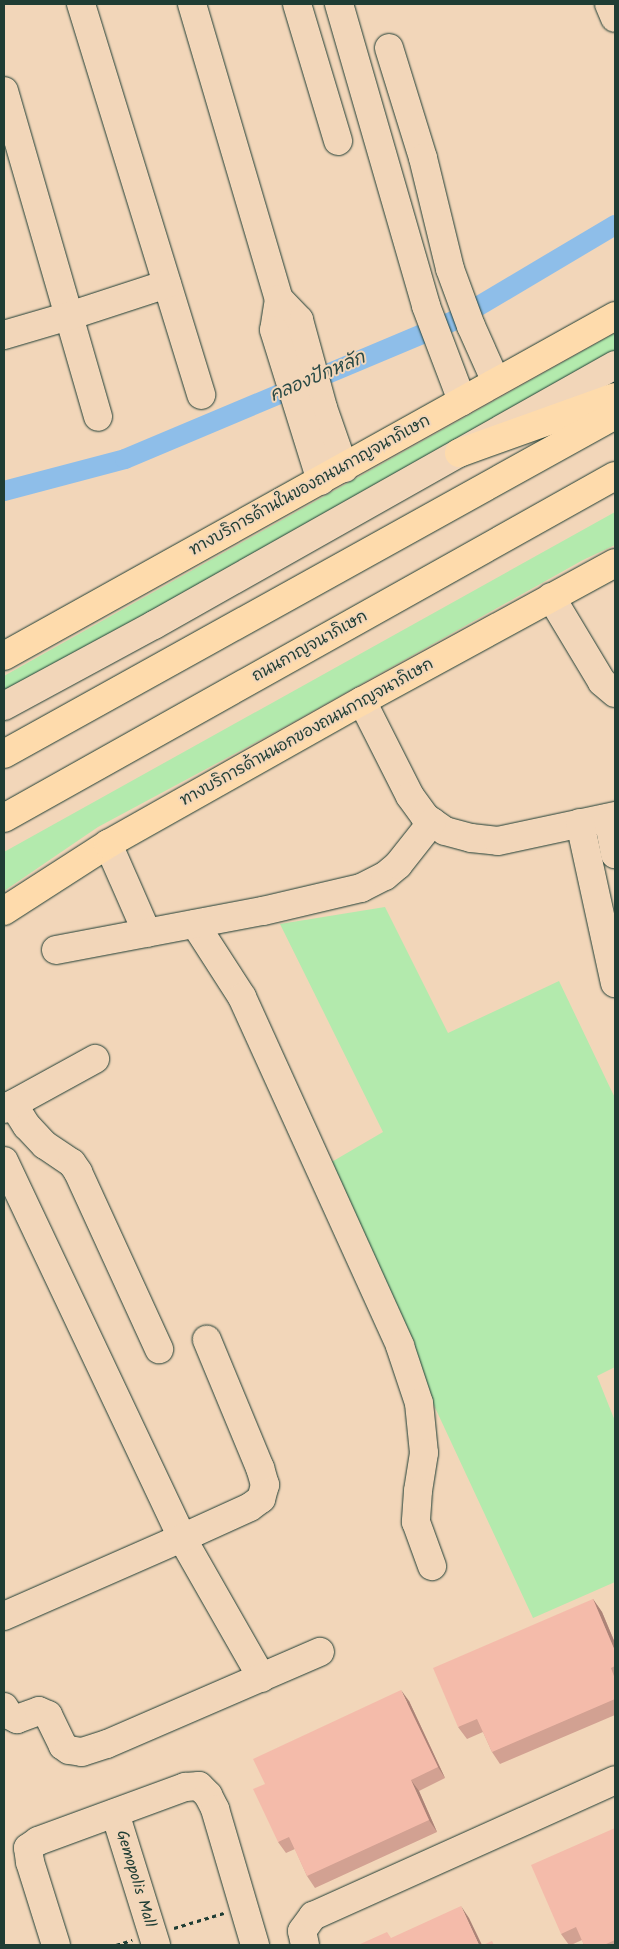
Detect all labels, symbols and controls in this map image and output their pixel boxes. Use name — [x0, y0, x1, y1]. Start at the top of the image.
water label: คลองปักหลัก — [267, 348, 369, 408]
street label: ทางบริการด้านในของถนนกาญจนาภิเษก — [186, 412, 434, 560]
street label: ถนนกาญจนาภิเษก — [249, 607, 371, 687]
street label: ทางบริการด้านนอกของถนนกาญจนาภิเษก — [177, 655, 437, 811]
street label: Gemopolis Mall — [111, 1828, 159, 1930]

